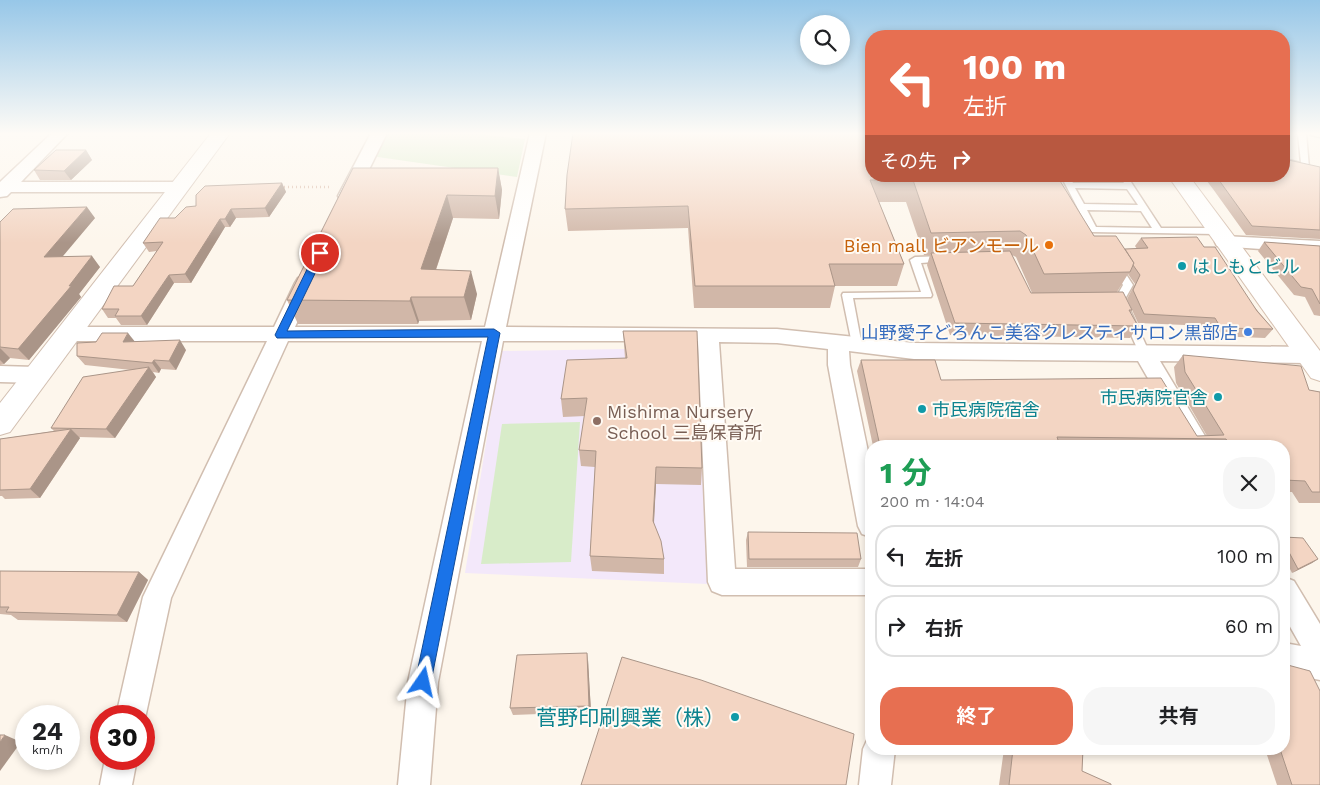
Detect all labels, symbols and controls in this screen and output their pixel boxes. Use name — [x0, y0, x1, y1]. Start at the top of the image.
map controls — [800, 15, 850, 65]
button: search — [800, 15, 850, 65]
text: 100 m — [963, 46, 1066, 88]
icon: left — [880, 50, 945, 115]
text: 左折 — [963, 94, 1007, 119]
icon: right — [947, 145, 975, 173]
text: その先 — [880, 150, 937, 173]
pin — [299, 232, 341, 274]
place label: Bien mall ビアンモール — [844, 235, 1039, 256]
icon: arrive — [306, 239, 334, 267]
marker: Bien mall ビアンモール — [1043, 239, 1055, 251]
place label: はしもとビル — [1192, 256, 1300, 277]
marker: はしもとビル — [1176, 260, 1188, 272]
place label: 山野愛子どろんこ美容クレスティサロン黒部店 — [861, 322, 1238, 343]
marker: 山野愛子どろんこ美容クレスティサロン黒部店 — [1242, 326, 1254, 338]
place label: 市民病院官舎 — [1100, 387, 1208, 408]
marker: 市民病院官舎 — [1212, 391, 1224, 403]
place label: 市民病院宿舎 — [932, 399, 1040, 420]
place label: Mishima Nursery School 三島保育所 — [607, 401, 762, 443]
marker: 市民病院宿舎 — [916, 403, 928, 415]
marker: Mishima Nursery School 三島保育所 — [591, 415, 603, 427]
text: 1 分 — [880, 455, 932, 490]
button: close — [1223, 457, 1275, 509]
text: 200 m · 14:04 — [880, 492, 985, 511]
icon: left — [882, 542, 910, 570]
text: 100 m — [1217, 545, 1273, 568]
text: 左折 — [925, 547, 963, 570]
icon: right — [882, 612, 910, 640]
text: 60 m — [1225, 615, 1273, 638]
text: 右折 — [925, 617, 963, 640]
position arrow — [396, 655, 448, 707]
button: 終了 — [880, 687, 1073, 745]
button: 共有 — [1083, 687, 1275, 745]
speed limit sign: 30 — [90, 705, 155, 770]
place label: 菅野印刷興業（株） — [536, 705, 725, 730]
marker: 菅野印刷興業（株） — [729, 711, 741, 723]
text: 24 — [32, 717, 63, 746]
text: km/h — [32, 743, 63, 757]

